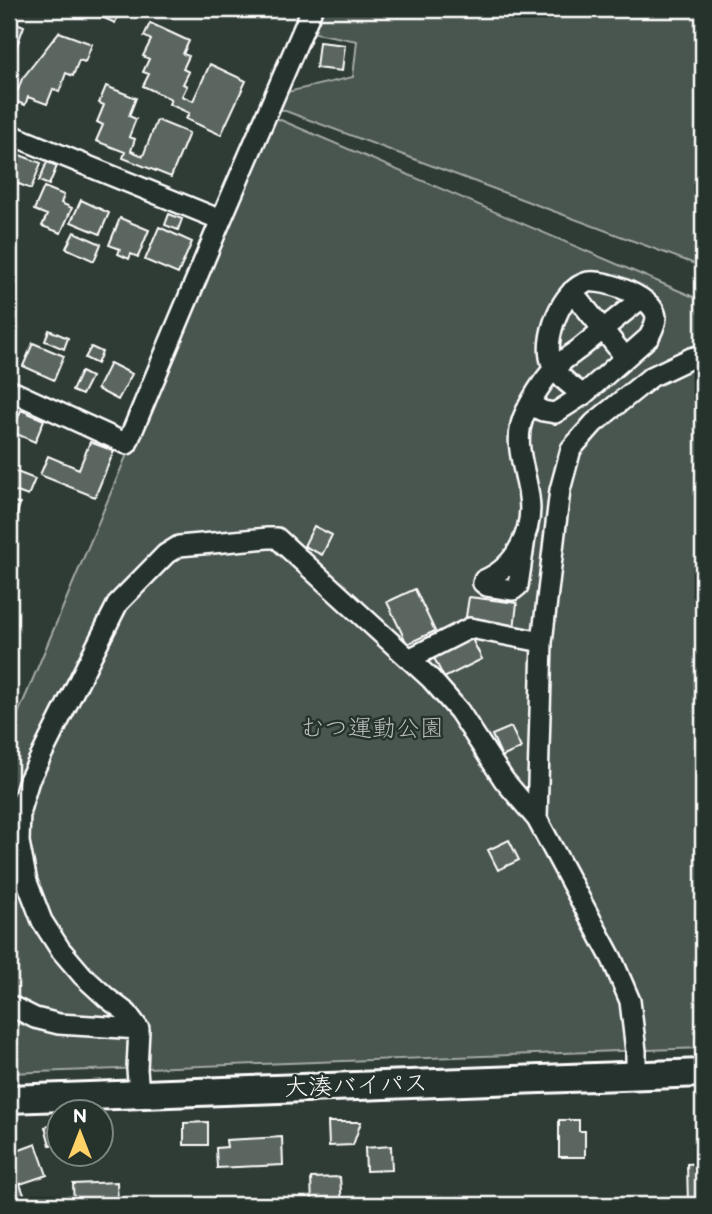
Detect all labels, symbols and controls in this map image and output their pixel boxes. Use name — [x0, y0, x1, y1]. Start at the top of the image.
park label: むつ運動公園 — [300, 714, 444, 743]
street label: 大湊バイパス — [284, 1069, 428, 1102]
north arrow — [46, 1098, 116, 1168]
text: N — [73, 1106, 87, 1129]

